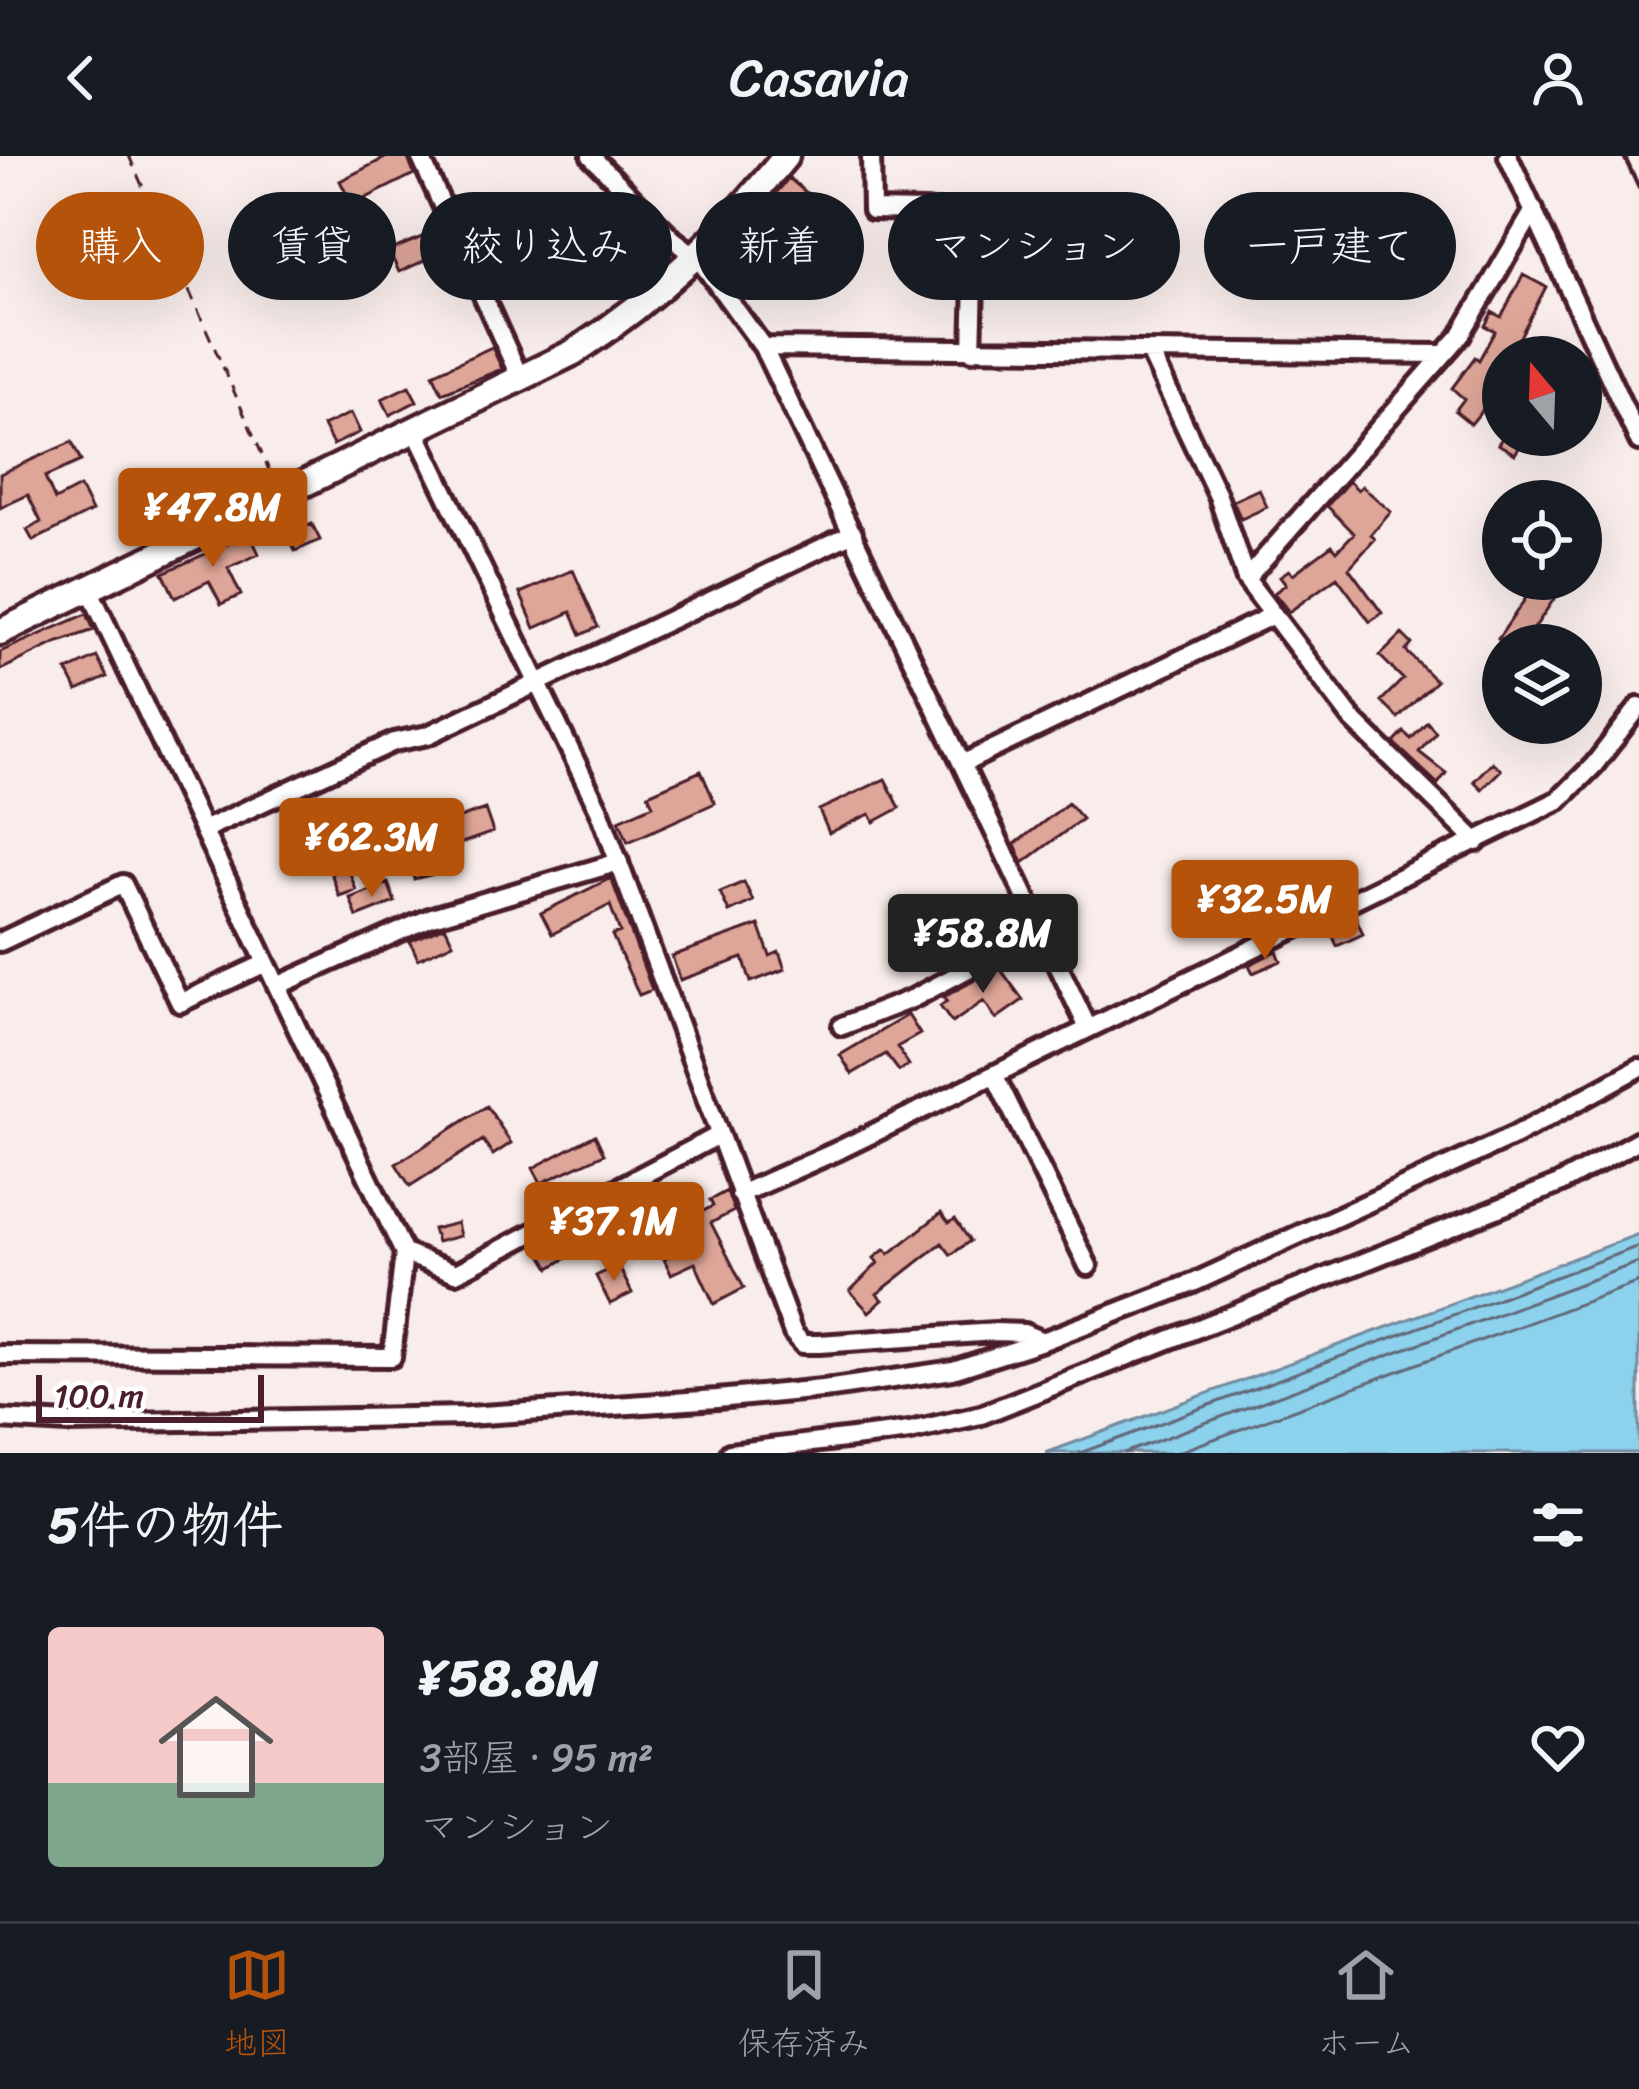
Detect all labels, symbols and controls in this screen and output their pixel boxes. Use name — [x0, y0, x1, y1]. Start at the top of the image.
text: Casavia — [730, 30, 909, 126]
icon: back — [48, 45, 114, 111]
icon: person — [1525, 45, 1591, 111]
chip: 購入 — [36, 192, 204, 300]
chip: 賃貸 — [228, 192, 396, 300]
chip: 絞り込み — [420, 192, 672, 300]
chip: 新着 — [696, 192, 864, 300]
chip: マンション — [888, 192, 1180, 300]
chip: 一戸建て — [1204, 192, 1456, 300]
north arrow — [1482, 336, 1602, 456]
map controls — [1482, 336, 1602, 744]
pin: ¥47.8M — [115, 468, 311, 570]
text: ¥47.8M — [145, 472, 281, 541]
button: locate — [1482, 480, 1602, 600]
button: layers — [1482, 624, 1602, 744]
pin: ¥62.3M — [274, 798, 470, 900]
text: ¥62.3M — [306, 802, 438, 871]
pin: ¥32.5M — [1167, 860, 1363, 962]
text: ¥32.5M — [1199, 864, 1332, 933]
pin: ¥58.8M — [885, 894, 1081, 996]
text: ¥58.8M — [915, 898, 1051, 967]
pin: ¥37.1M — [516, 1182, 712, 1284]
text: ¥37.1M — [551, 1186, 677, 1255]
text: 100 m — [54, 1367, 144, 1425]
scale bar — [36, 1369, 264, 1422]
text: 5件の物件 — [48, 1480, 283, 1570]
icon: filters — [1525, 1492, 1591, 1558]
text: ¥58.8M — [420, 1633, 598, 1723]
icon: home — [144, 1675, 288, 1819]
icon: heart — [1525, 1714, 1591, 1780]
text: 3部屋 · 95 m² — [420, 1723, 653, 1792]
text: マンション — [420, 1792, 613, 1861]
tab: 地図 — [224, 1942, 290, 2072]
tab: 保存済み — [738, 1942, 870, 2072]
tab: ホーム — [1317, 1942, 1415, 2072]

